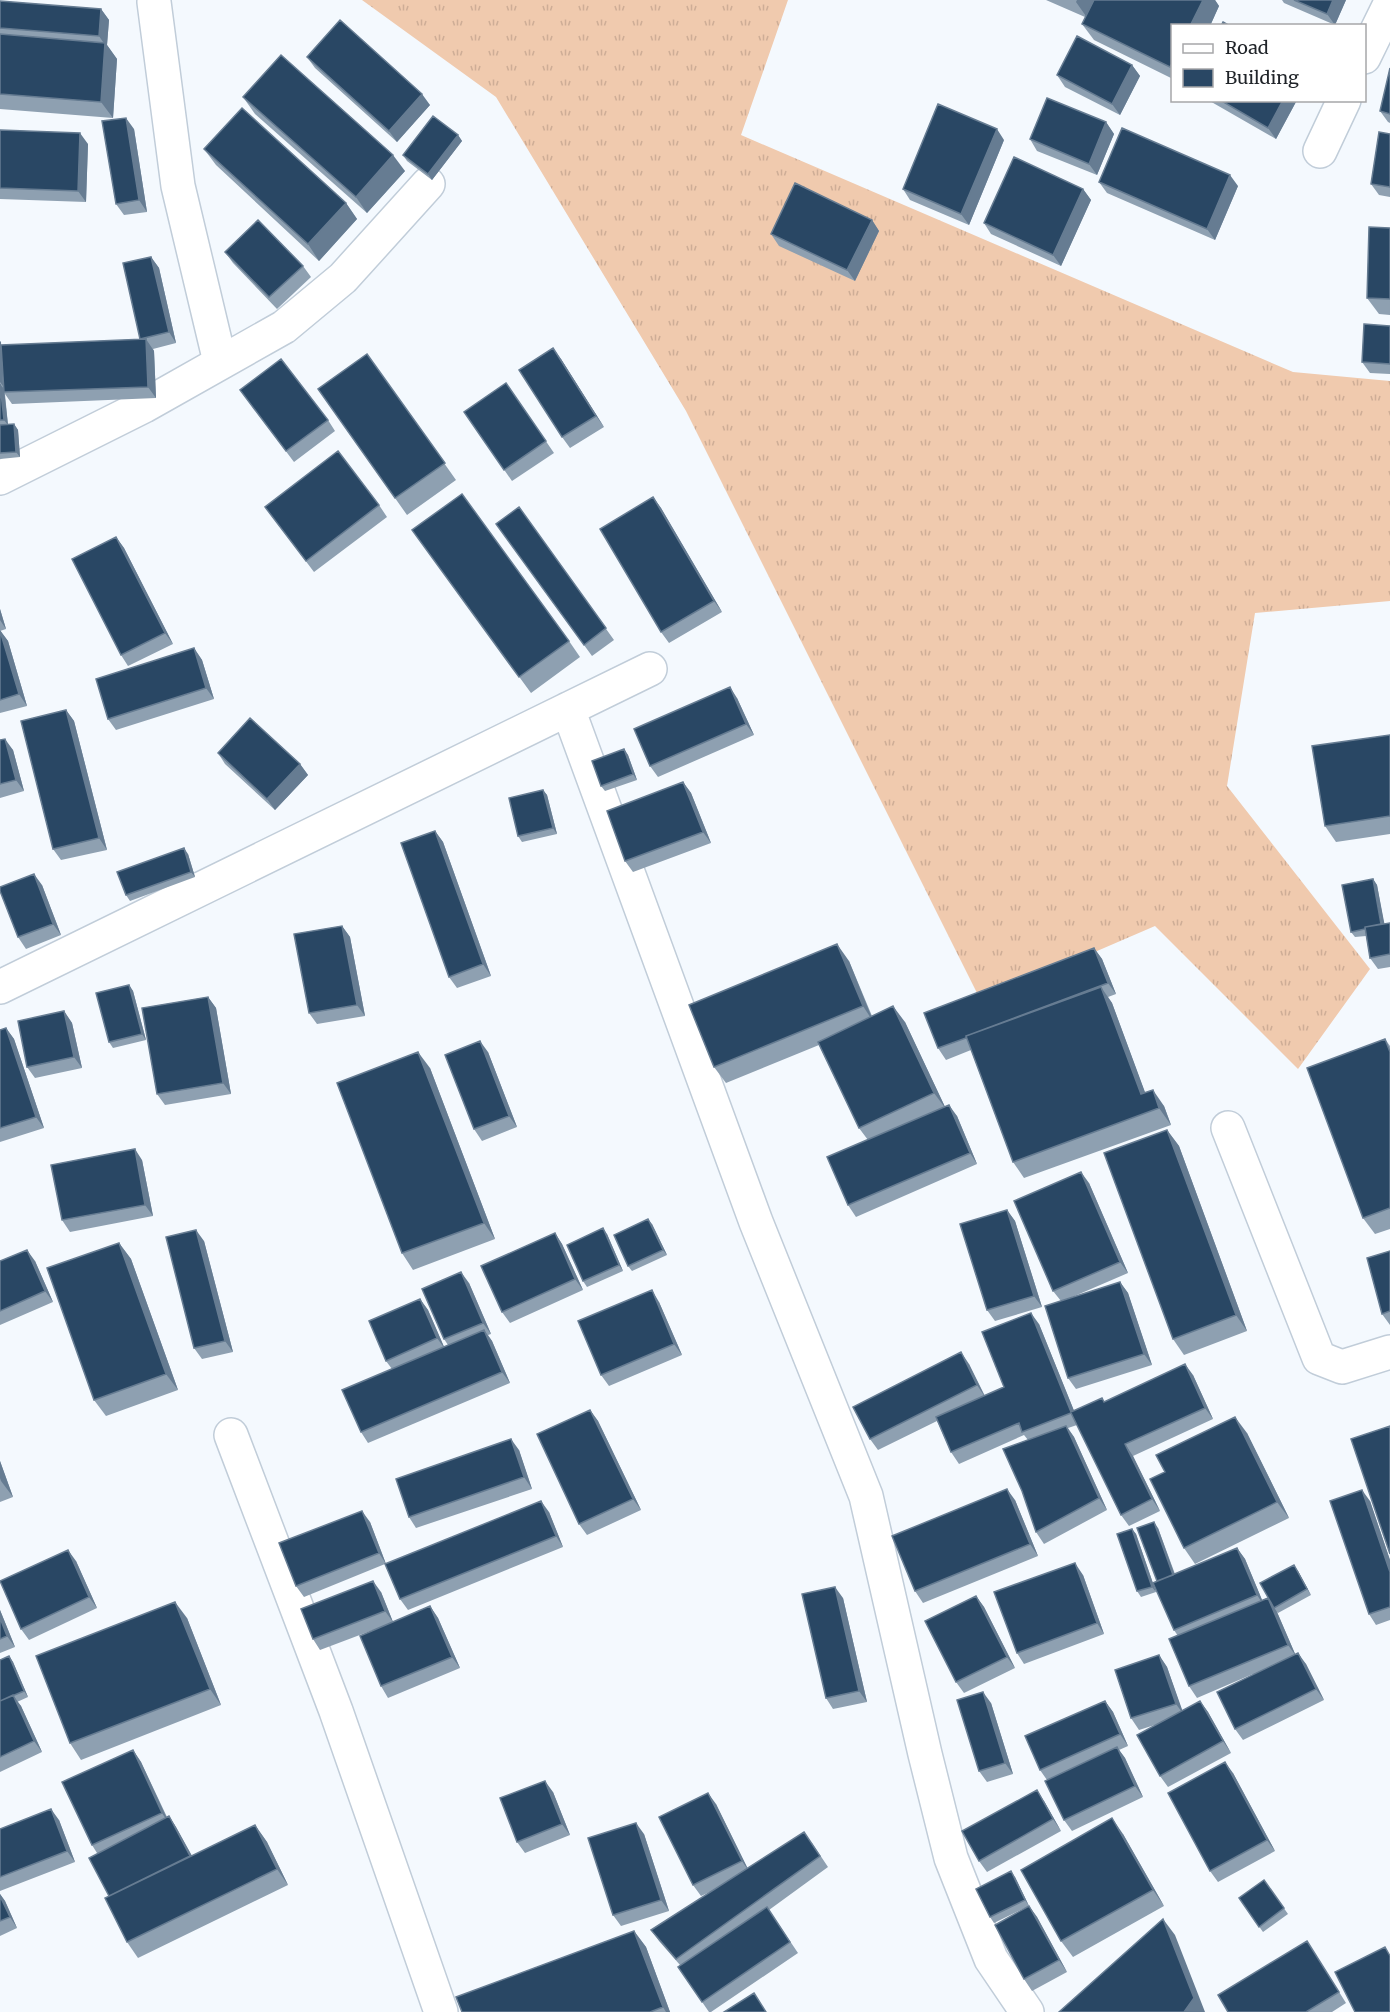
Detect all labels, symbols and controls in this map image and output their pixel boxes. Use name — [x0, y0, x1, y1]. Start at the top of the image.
legend — [1171, 24, 1366, 102]
text: Road — [1225, 36, 1269, 59]
text: Building — [1225, 66, 1299, 89]

